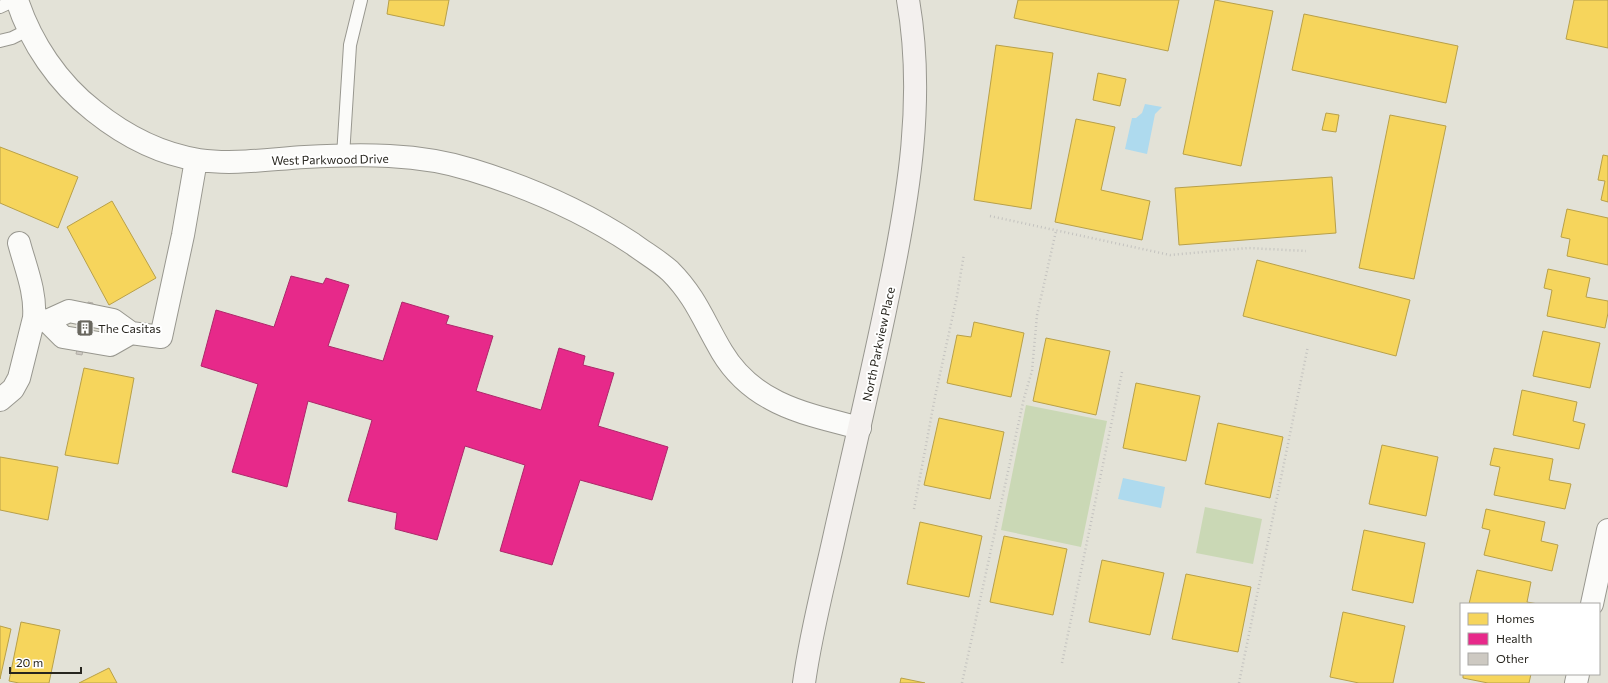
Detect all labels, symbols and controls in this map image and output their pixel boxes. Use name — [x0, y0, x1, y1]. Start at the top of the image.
street label: West Parkwood Drive — [271, 151, 389, 167]
street label: North Parkview Place — [859, 285, 897, 403]
building icon: The Casitas — [75, 318, 95, 338]
place label: The Casitas — [98, 321, 161, 335]
legend — [1460, 603, 1600, 675]
text: Homes — [1496, 611, 1534, 625]
text: Health — [1496, 631, 1532, 645]
scale bar — [10, 649, 81, 675]
text: Other — [1496, 651, 1529, 665]
text: 20 m — [16, 655, 43, 669]

